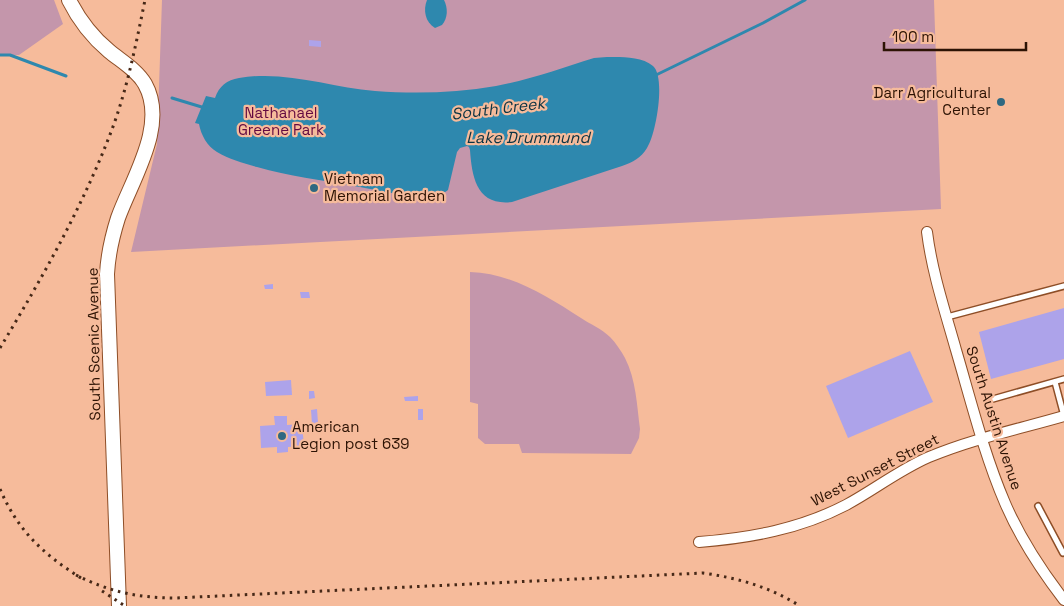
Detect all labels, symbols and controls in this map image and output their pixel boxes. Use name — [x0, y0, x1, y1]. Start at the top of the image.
scale bar — [884, 20, 1026, 52]
text: 100 m — [892, 27, 934, 46]
place label: Darr Agricultural Center — [873, 83, 991, 119]
water label: South Creek — [450, 92, 549, 125]
marker: Darr Agricultural Center — [995, 96, 1007, 108]
park label: Nathanael Greene Park — [238, 103, 324, 139]
water label: Lake Drummund — [466, 127, 591, 148]
place label: Vietnam Memorial Garden — [324, 169, 445, 205]
marker: Vietnam Memorial Garden — [308, 182, 320, 194]
street label: South Scenic Avenue — [83, 267, 104, 421]
street label: South Austin Avenue — [962, 343, 1027, 492]
place label: American Legion post 639 — [292, 417, 409, 453]
street label: West Sunset Street — [808, 429, 942, 510]
marker: American Legion post 639 — [276, 430, 288, 442]

